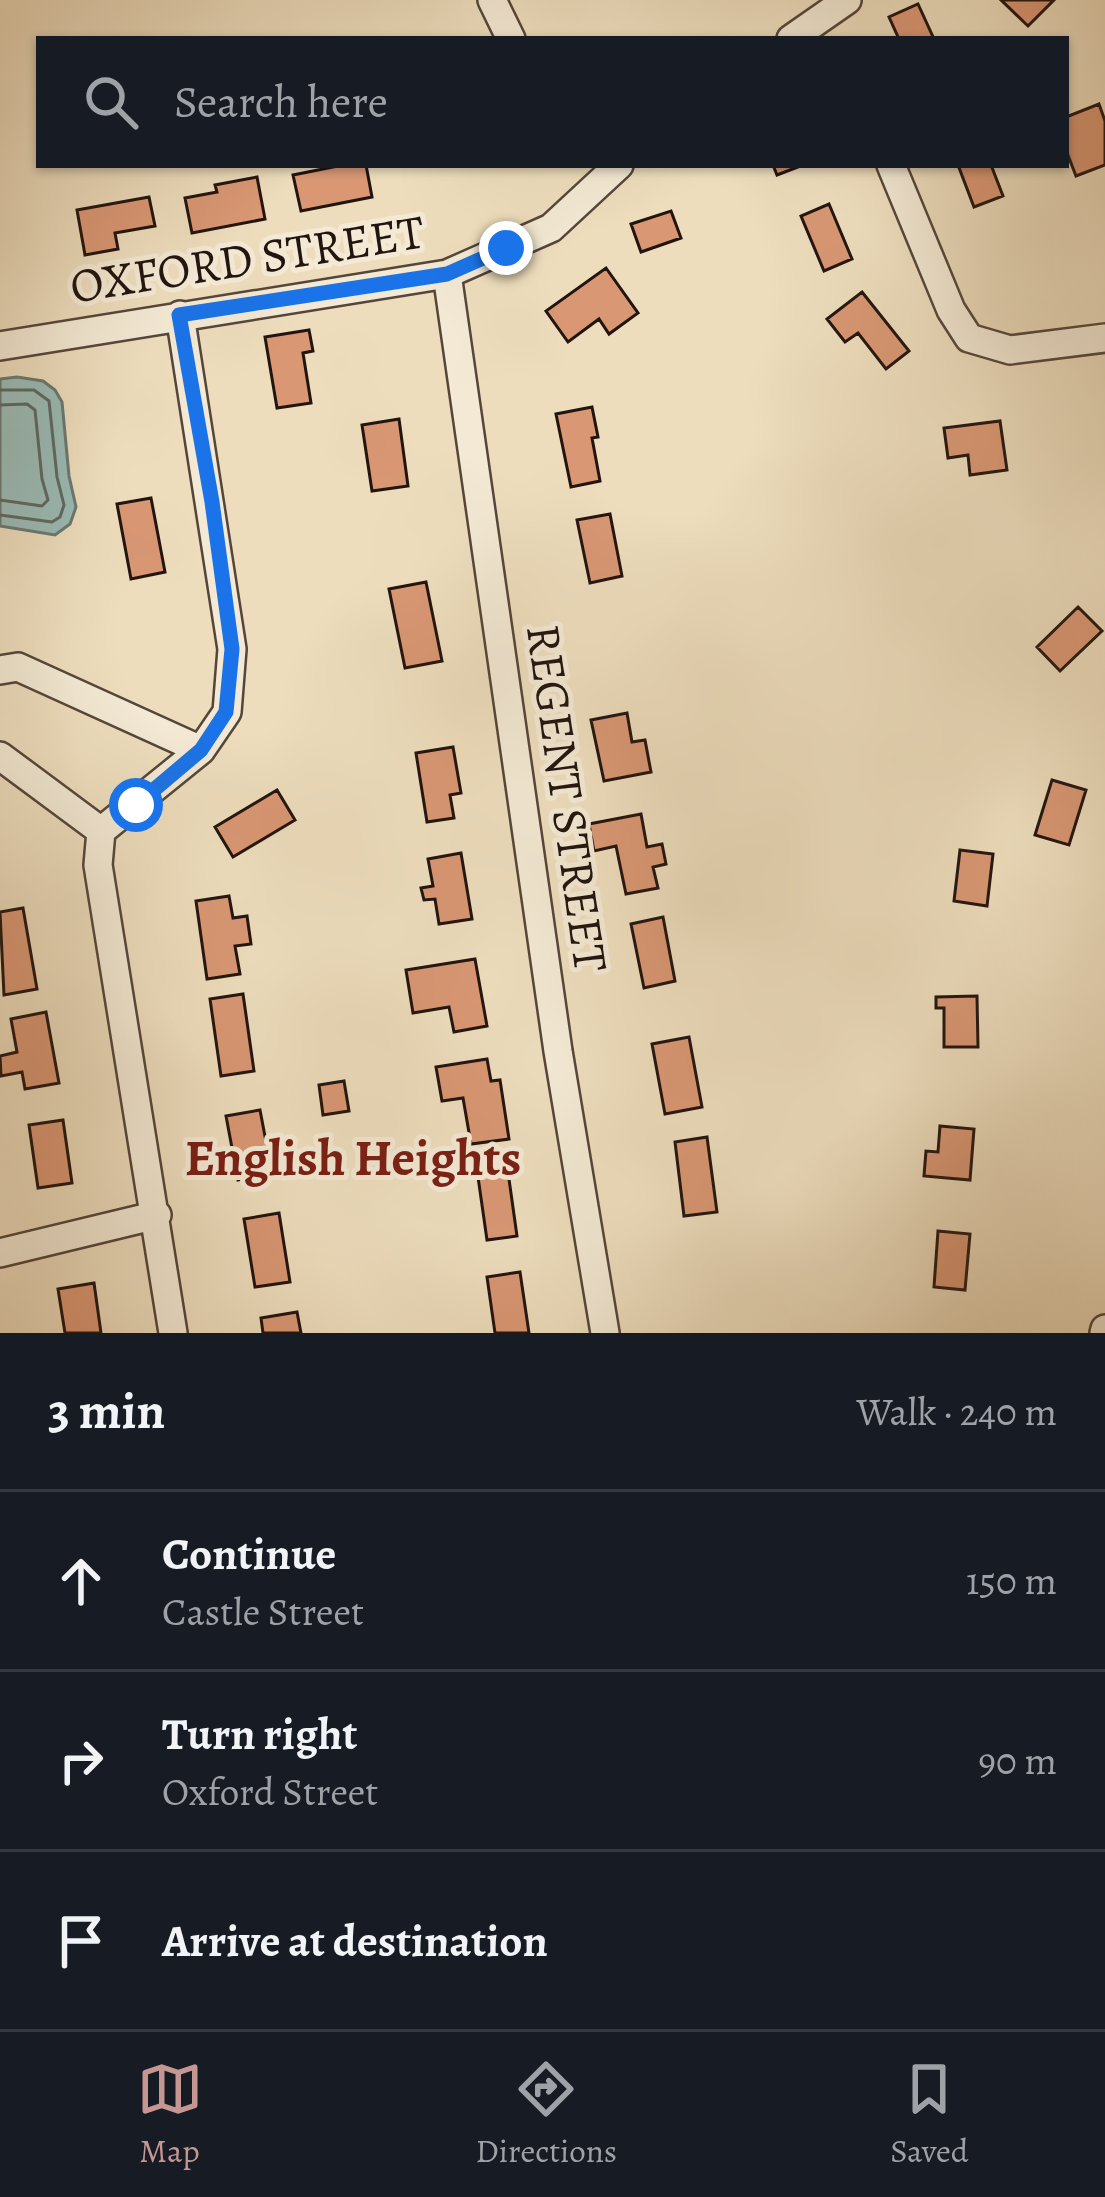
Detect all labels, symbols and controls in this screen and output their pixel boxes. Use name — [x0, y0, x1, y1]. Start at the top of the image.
search box — [36, 36, 1069, 168]
icon: search — [78, 69, 144, 135]
text: Search here — [174, 71, 388, 133]
street label: OXFORD STREET — [65, 198, 429, 320]
route end — [479, 221, 533, 275]
street label: REGENT STREET — [510, 620, 624, 976]
route start — [109, 778, 163, 832]
district label: English Heights — [185, 1123, 521, 1193]
text: 3 min — [48, 1376, 165, 1446]
text: Walk · 240 m — [856, 1385, 1057, 1438]
text: Continue — [162, 1523, 336, 1585]
icon: ahead — [48, 1548, 114, 1614]
text: 150 m — [966, 1554, 1057, 1607]
text: Castle Street — [162, 1585, 364, 1638]
text: Turn right — [162, 1703, 357, 1765]
icon: right — [48, 1728, 114, 1794]
text: 90 m — [978, 1734, 1057, 1787]
text: Oxford Street — [162, 1765, 378, 1818]
icon: arrive — [48, 1908, 114, 1974]
text: Arrive at destination — [162, 1910, 548, 1972]
tab: Map — [137, 2056, 203, 2173]
tab: Directions — [476, 2056, 617, 2173]
tab: Saved — [890, 2056, 968, 2173]

